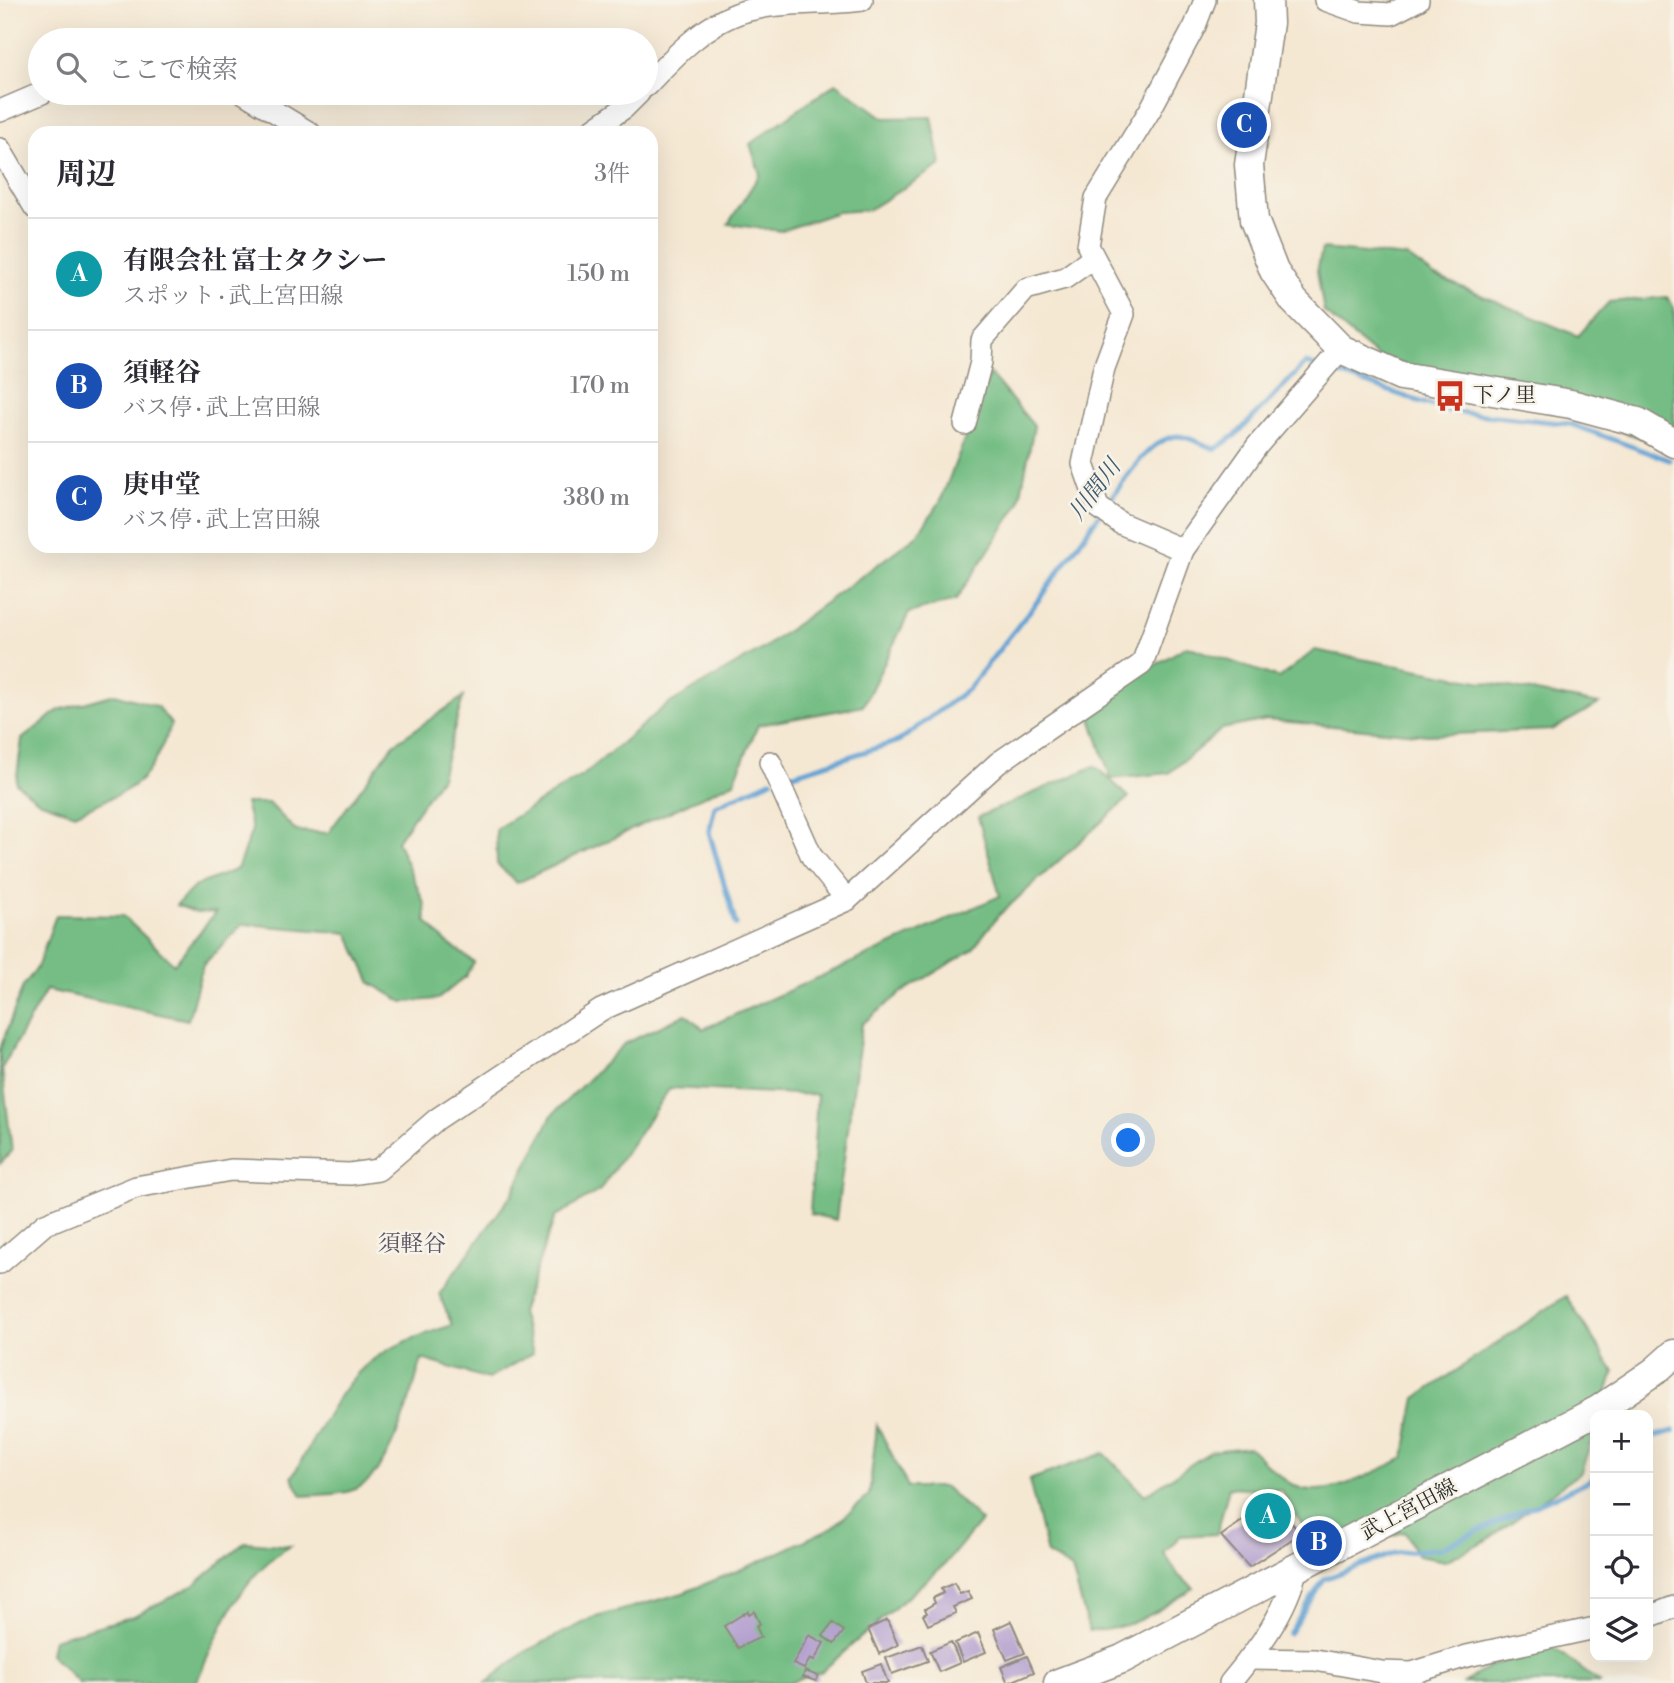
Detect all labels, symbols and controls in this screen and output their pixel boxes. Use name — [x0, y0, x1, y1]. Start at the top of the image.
search box — [28, 28, 658, 105]
icon: search — [52, 48, 90, 86]
text: ここで検索 — [108, 54, 238, 86]
pin: C — [1221, 99, 1267, 151]
text: 周辺 — [56, 156, 116, 194]
text: 3件 — [594, 160, 630, 188]
text: 有限会社 富士タクシー — [123, 245, 387, 277]
text: A — [71, 260, 87, 288]
text: 150 m — [567, 260, 630, 288]
text: スポット · 武上宮田線 — [123, 282, 343, 310]
text: 須軽谷 — [123, 357, 201, 389]
text: B — [70, 372, 88, 400]
text: 170 m — [570, 372, 630, 400]
bus stop icon: 下ノ里 — [1433, 379, 1467, 413]
place label: 下ノ里 — [1473, 383, 1536, 409]
text: バス停 · 武上宮田線 — [123, 394, 320, 422]
water label: 川間川 — [1063, 452, 1129, 526]
text: 庚申堂 — [123, 469, 201, 501]
text: C — [71, 484, 87, 512]
text: 380 m — [563, 484, 630, 512]
text: バス停 · 武上宮田線 — [123, 506, 320, 534]
your location — [1111, 1123, 1145, 1157]
district label: 須軽谷 — [378, 1230, 447, 1258]
map controls — [1590, 1410, 1653, 1662]
button: + — [1590, 1410, 1653, 1473]
button: − — [1590, 1473, 1653, 1536]
street label: 武上宮田線 — [1357, 1474, 1461, 1546]
pin: A — [1245, 1490, 1291, 1542]
pin: B — [1296, 1517, 1342, 1569]
button: locate — [1590, 1536, 1653, 1599]
button: layers — [1590, 1599, 1653, 1662]

